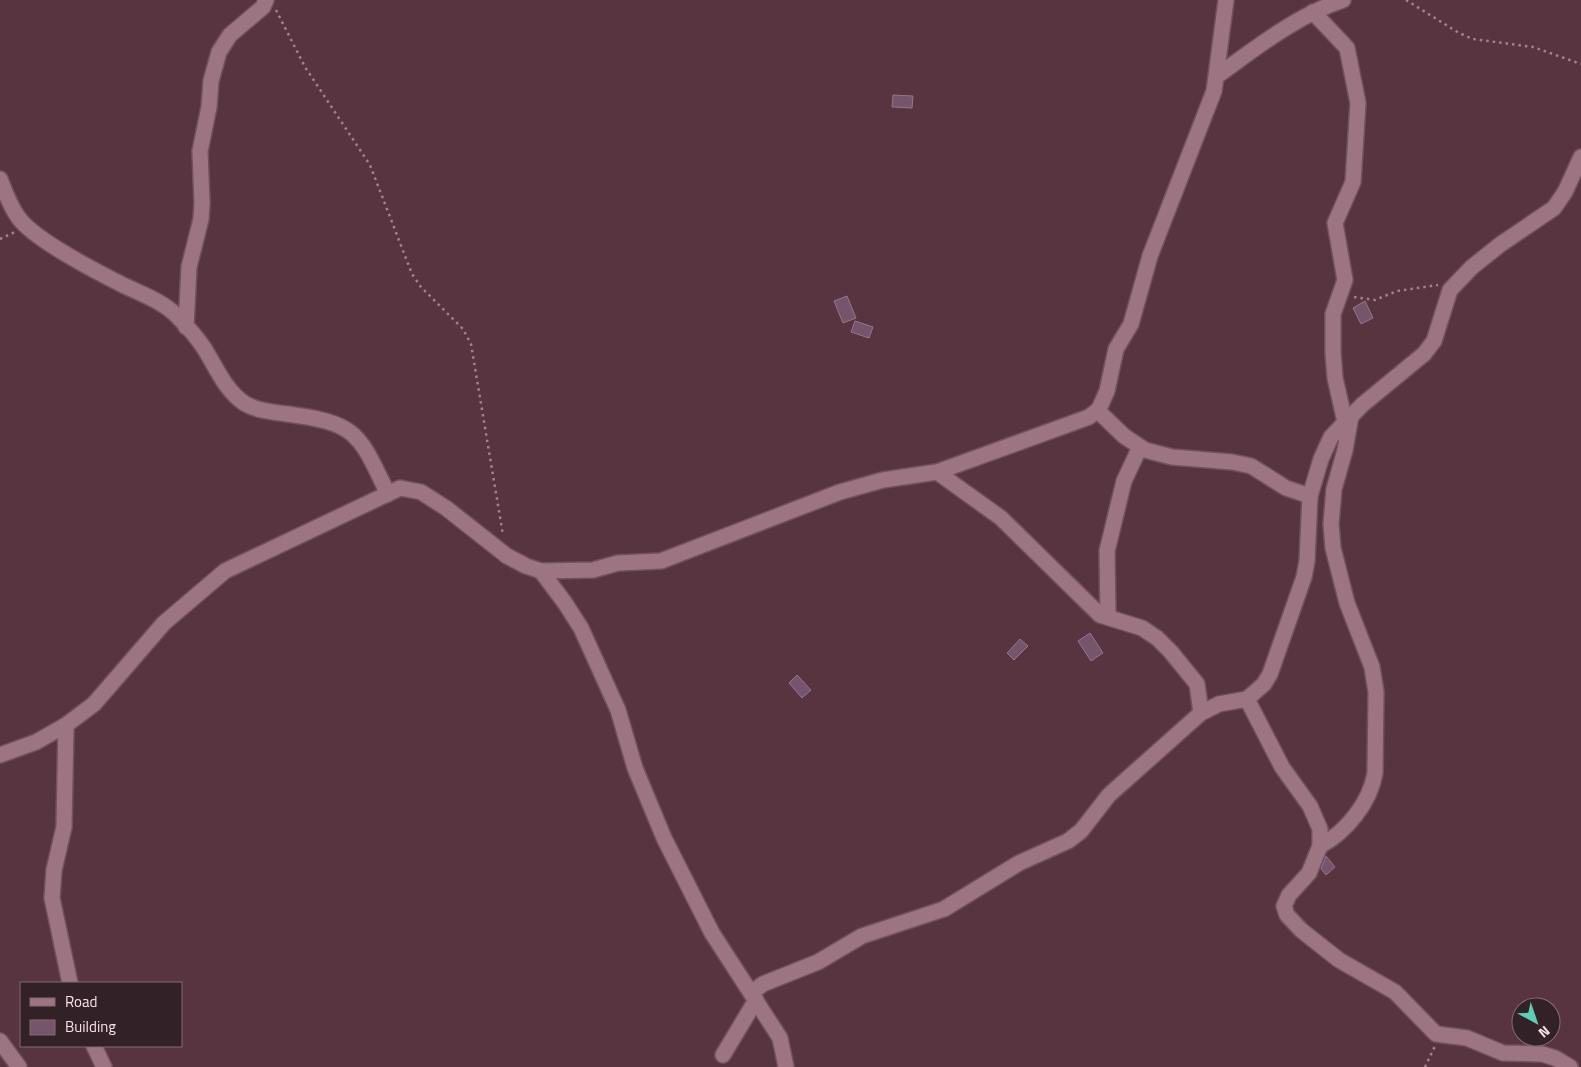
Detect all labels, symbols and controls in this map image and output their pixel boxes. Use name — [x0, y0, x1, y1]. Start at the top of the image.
legend — [20, 982, 182, 1047]
text: Road — [65, 990, 97, 1013]
north arrow — [1511, 997, 1561, 1047]
text: Building — [65, 1015, 116, 1038]
text: N — [1534, 1021, 1555, 1044]

